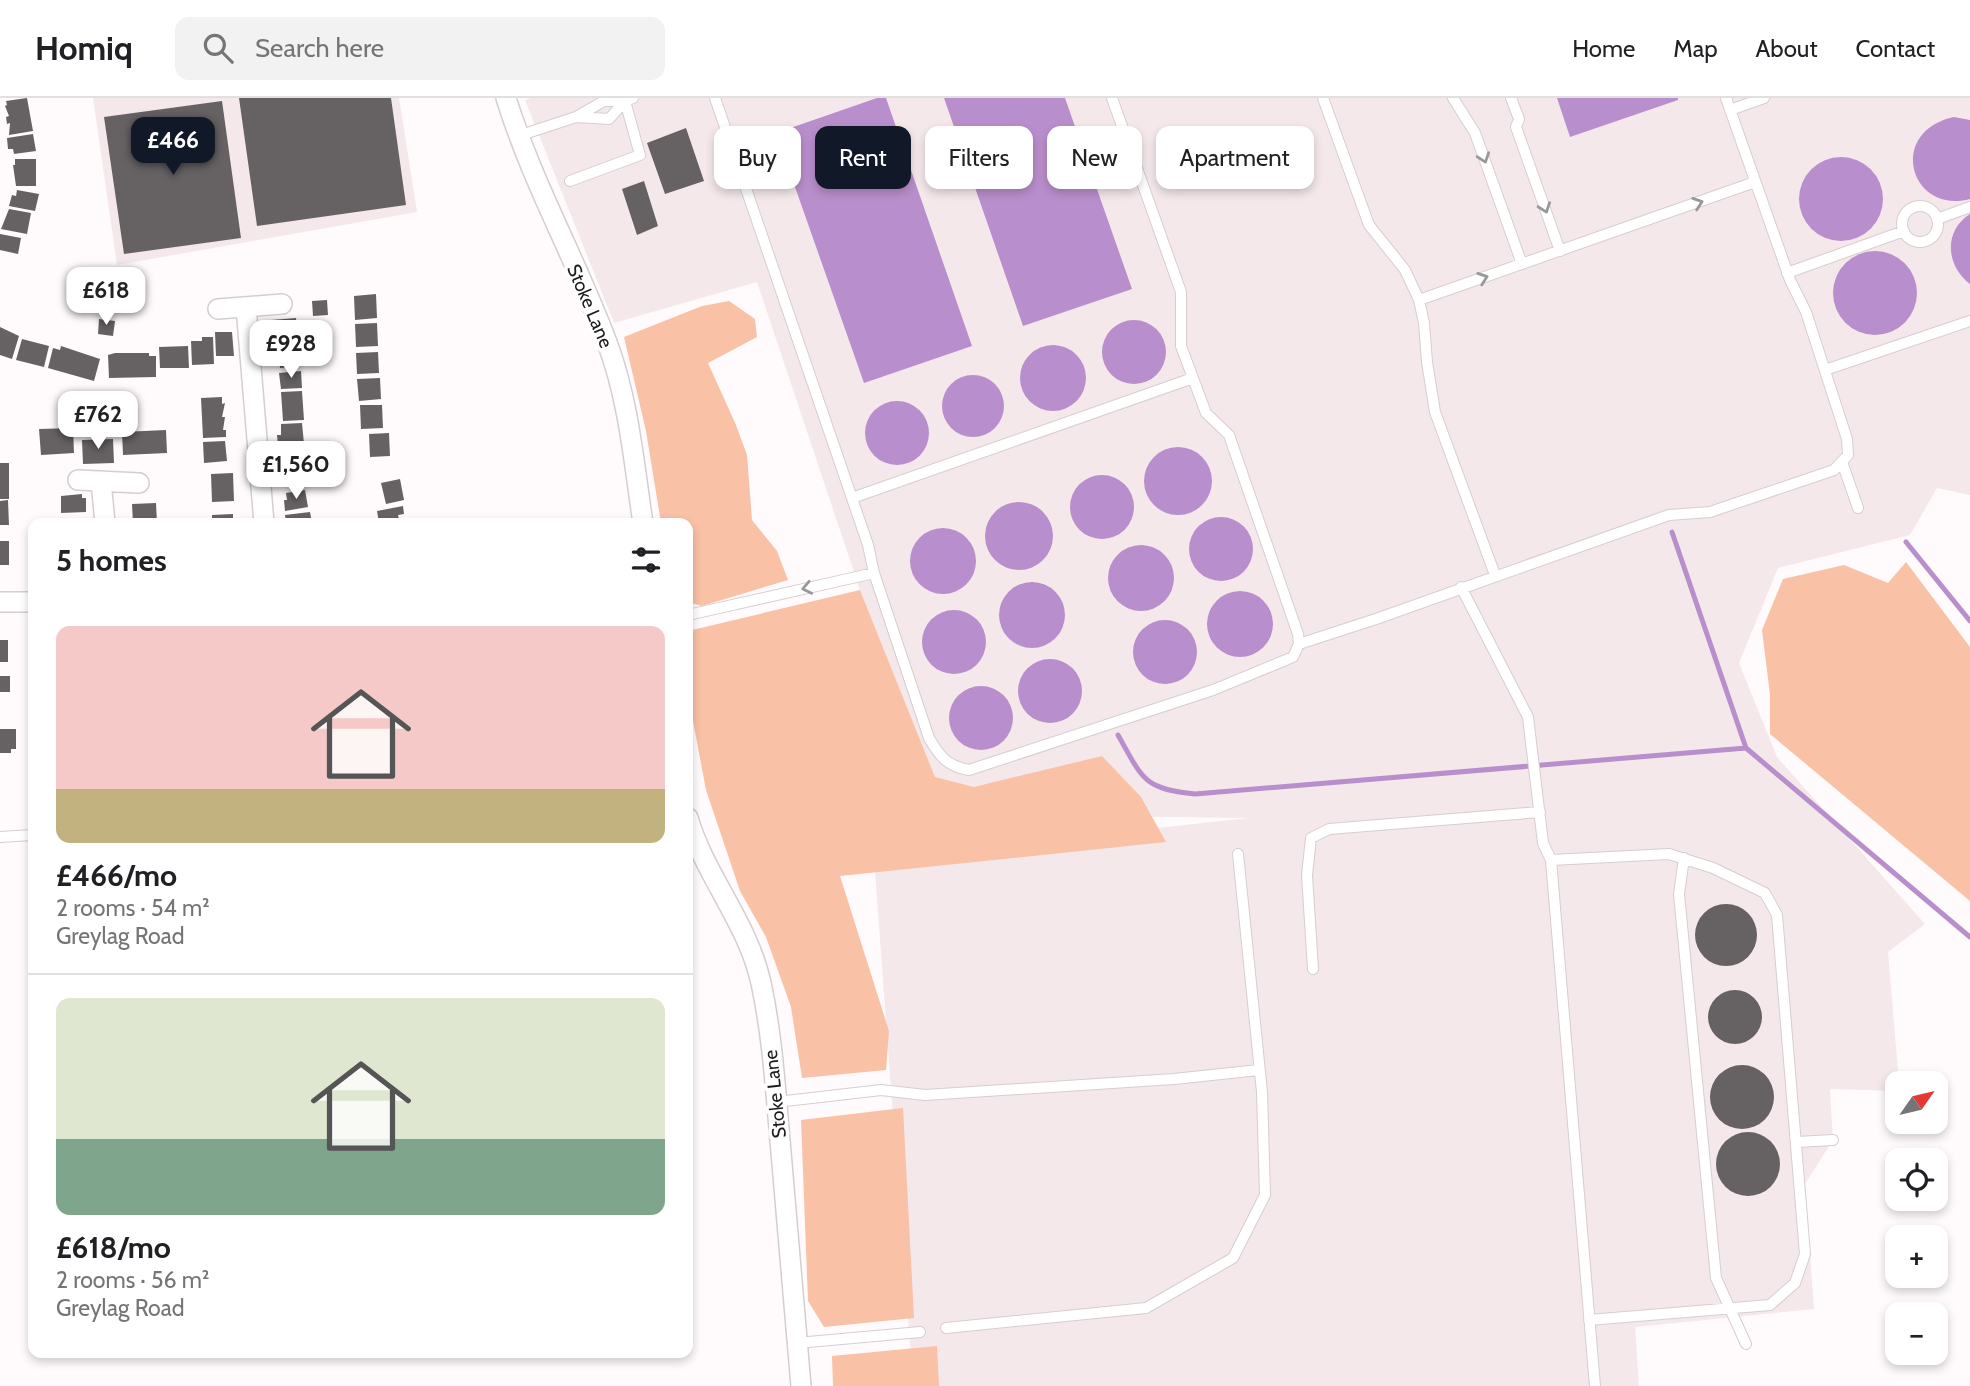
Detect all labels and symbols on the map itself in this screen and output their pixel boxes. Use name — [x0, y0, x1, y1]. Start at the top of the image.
pin: £466 — [132, 118, 214, 177]
one-way arrow — [1476, 151, 1490, 164]
one-way arrow — [1691, 197, 1703, 211]
one-way arrow — [1537, 202, 1551, 214]
street label: Stoke Lane — [562, 261, 618, 352]
pin: £618 — [65, 268, 147, 327]
one-way arrow — [1476, 272, 1488, 286]
pin: £928 — [250, 320, 332, 380]
pin: £762 — [57, 392, 139, 451]
pin: £1,560 — [239, 442, 353, 501]
one-way arrow — [801, 579, 813, 594]
street label: Stoke Lane — [759, 1048, 791, 1139]
north arrow — [1885, 1071, 1948, 1134]

